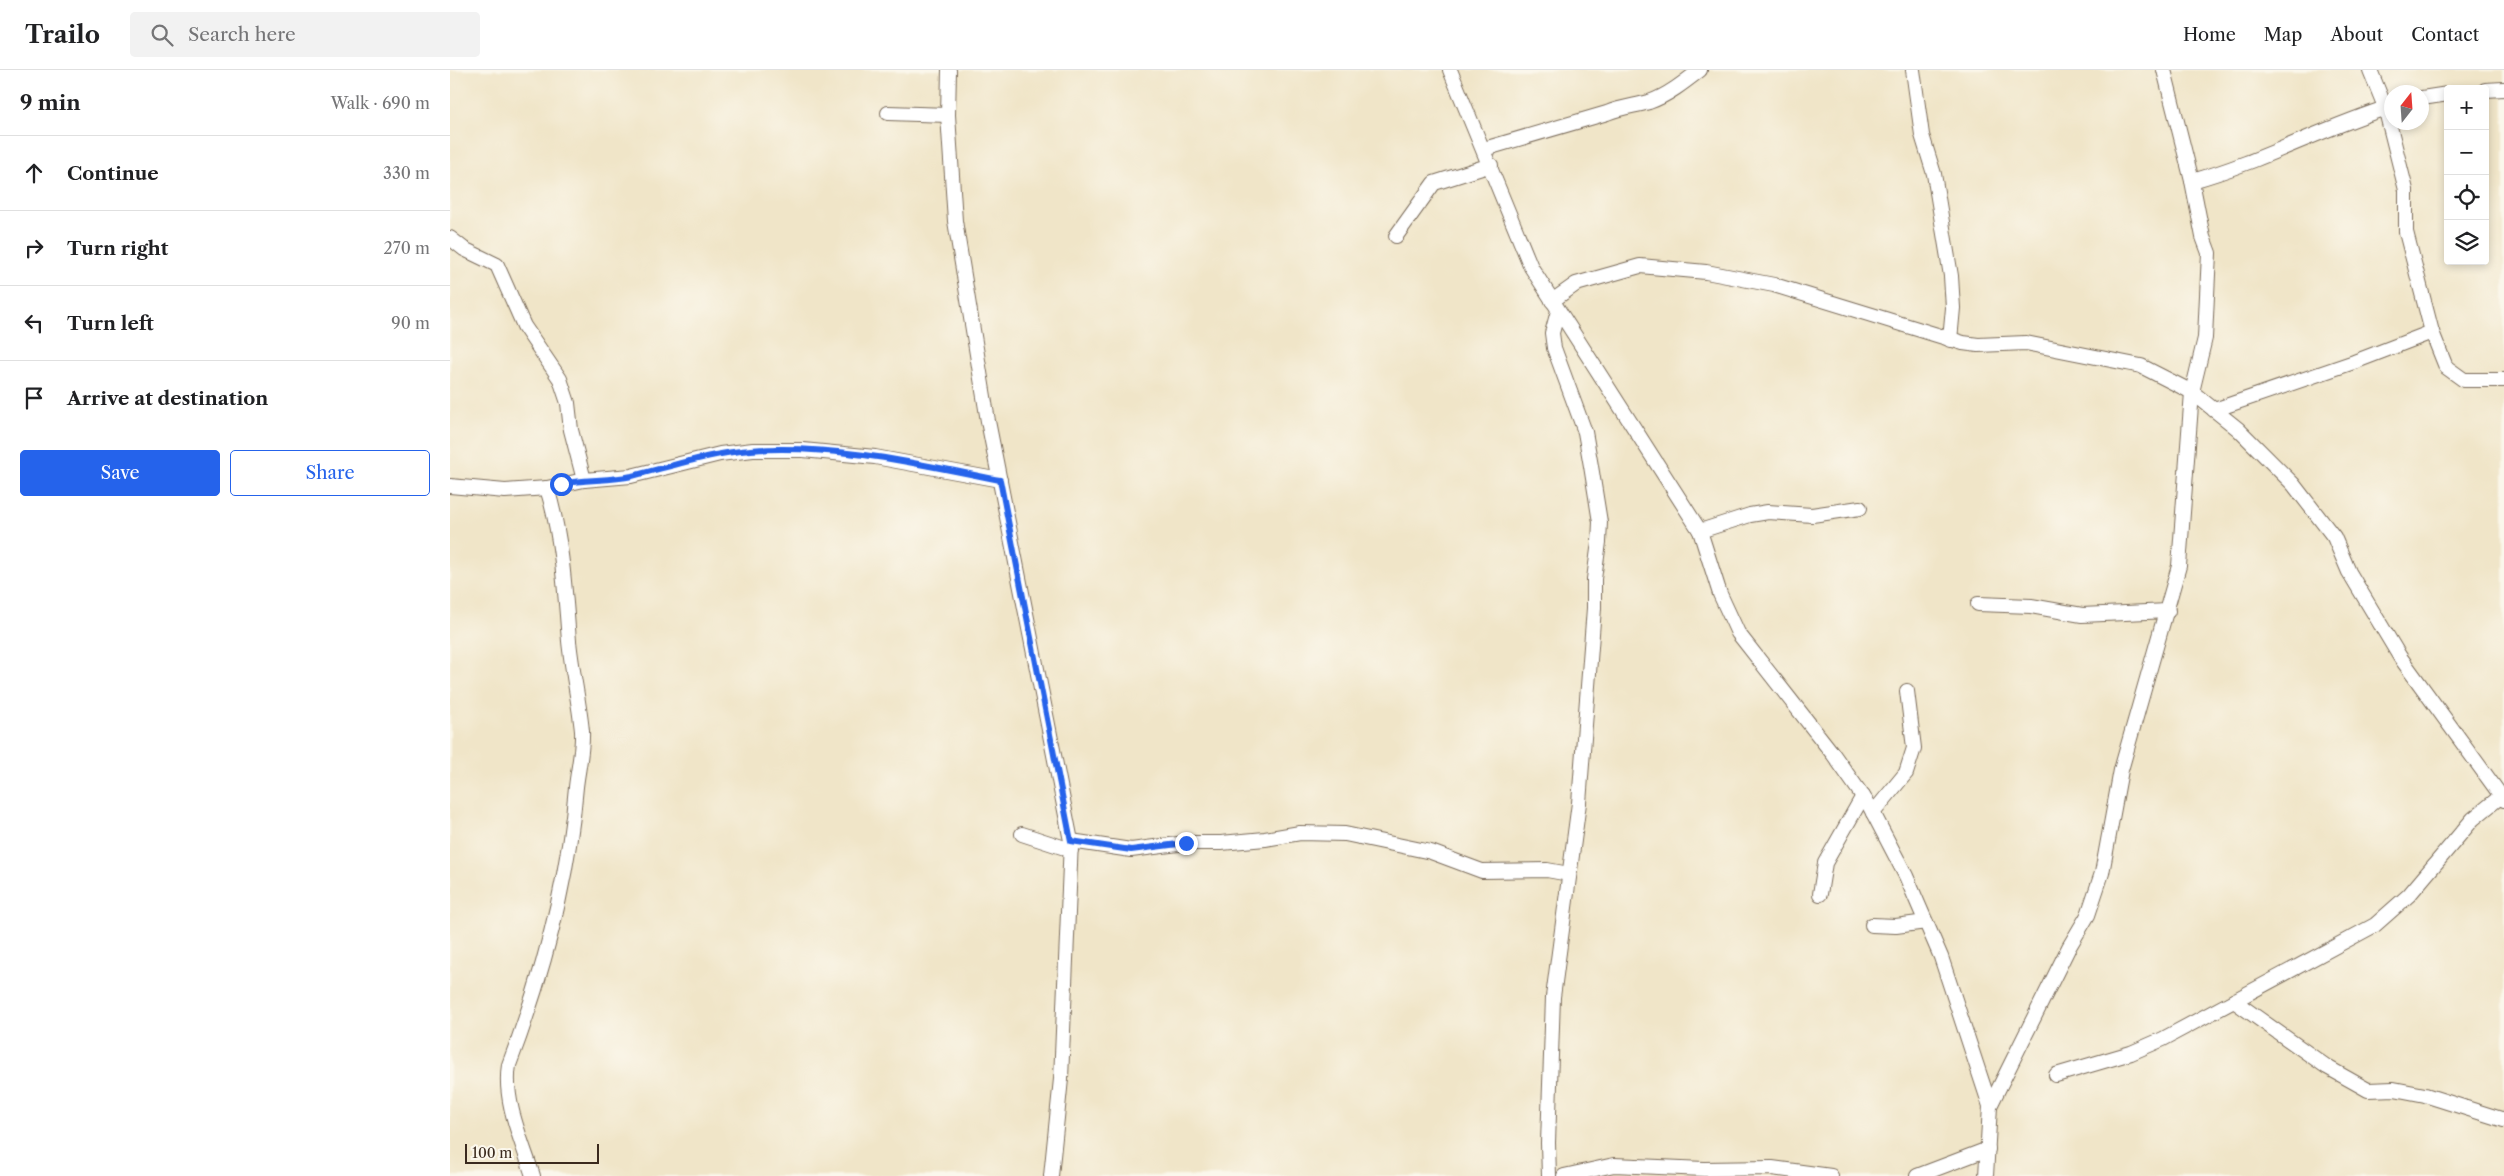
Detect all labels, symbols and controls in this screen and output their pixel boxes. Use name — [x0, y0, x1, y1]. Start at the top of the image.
search box — [130, 12, 480, 57]
text: Trailo — [25, 20, 100, 49]
icon: search — [148, 21, 176, 49]
text: Search here — [188, 23, 296, 46]
text: Home — [2183, 24, 2236, 46]
text: Map — [2264, 24, 2302, 46]
text: About — [2330, 24, 2383, 46]
text: Contact — [2411, 24, 2479, 46]
north arrow — [2384, 85, 2429, 130]
map controls — [2444, 85, 2489, 265]
button: + — [2444, 85, 2489, 130]
text: 9 min — [20, 90, 81, 115]
text: Walk · 690 m — [331, 93, 430, 113]
button: − — [2444, 130, 2489, 175]
icon: ahead — [20, 159, 48, 187]
text: Continue — [67, 162, 159, 185]
text: 330 m — [383, 163, 430, 183]
button: locate — [2444, 175, 2489, 220]
button: layers — [2444, 220, 2489, 265]
icon: right — [20, 234, 48, 262]
text: Turn right — [67, 237, 168, 260]
text: 270 m — [384, 238, 430, 258]
icon: left — [20, 309, 48, 337]
text: Turn left — [67, 312, 154, 335]
text: 90 m — [391, 313, 430, 333]
icon: arrive — [20, 384, 48, 412]
text: Arrive at destination — [67, 387, 268, 410]
button: Save — [20, 450, 220, 496]
button: Share — [230, 450, 430, 496]
route start — [550, 473, 573, 496]
route end — [1175, 832, 1198, 855]
scale bar — [465, 1141, 599, 1164]
text: 100 m — [472, 1144, 512, 1162]

